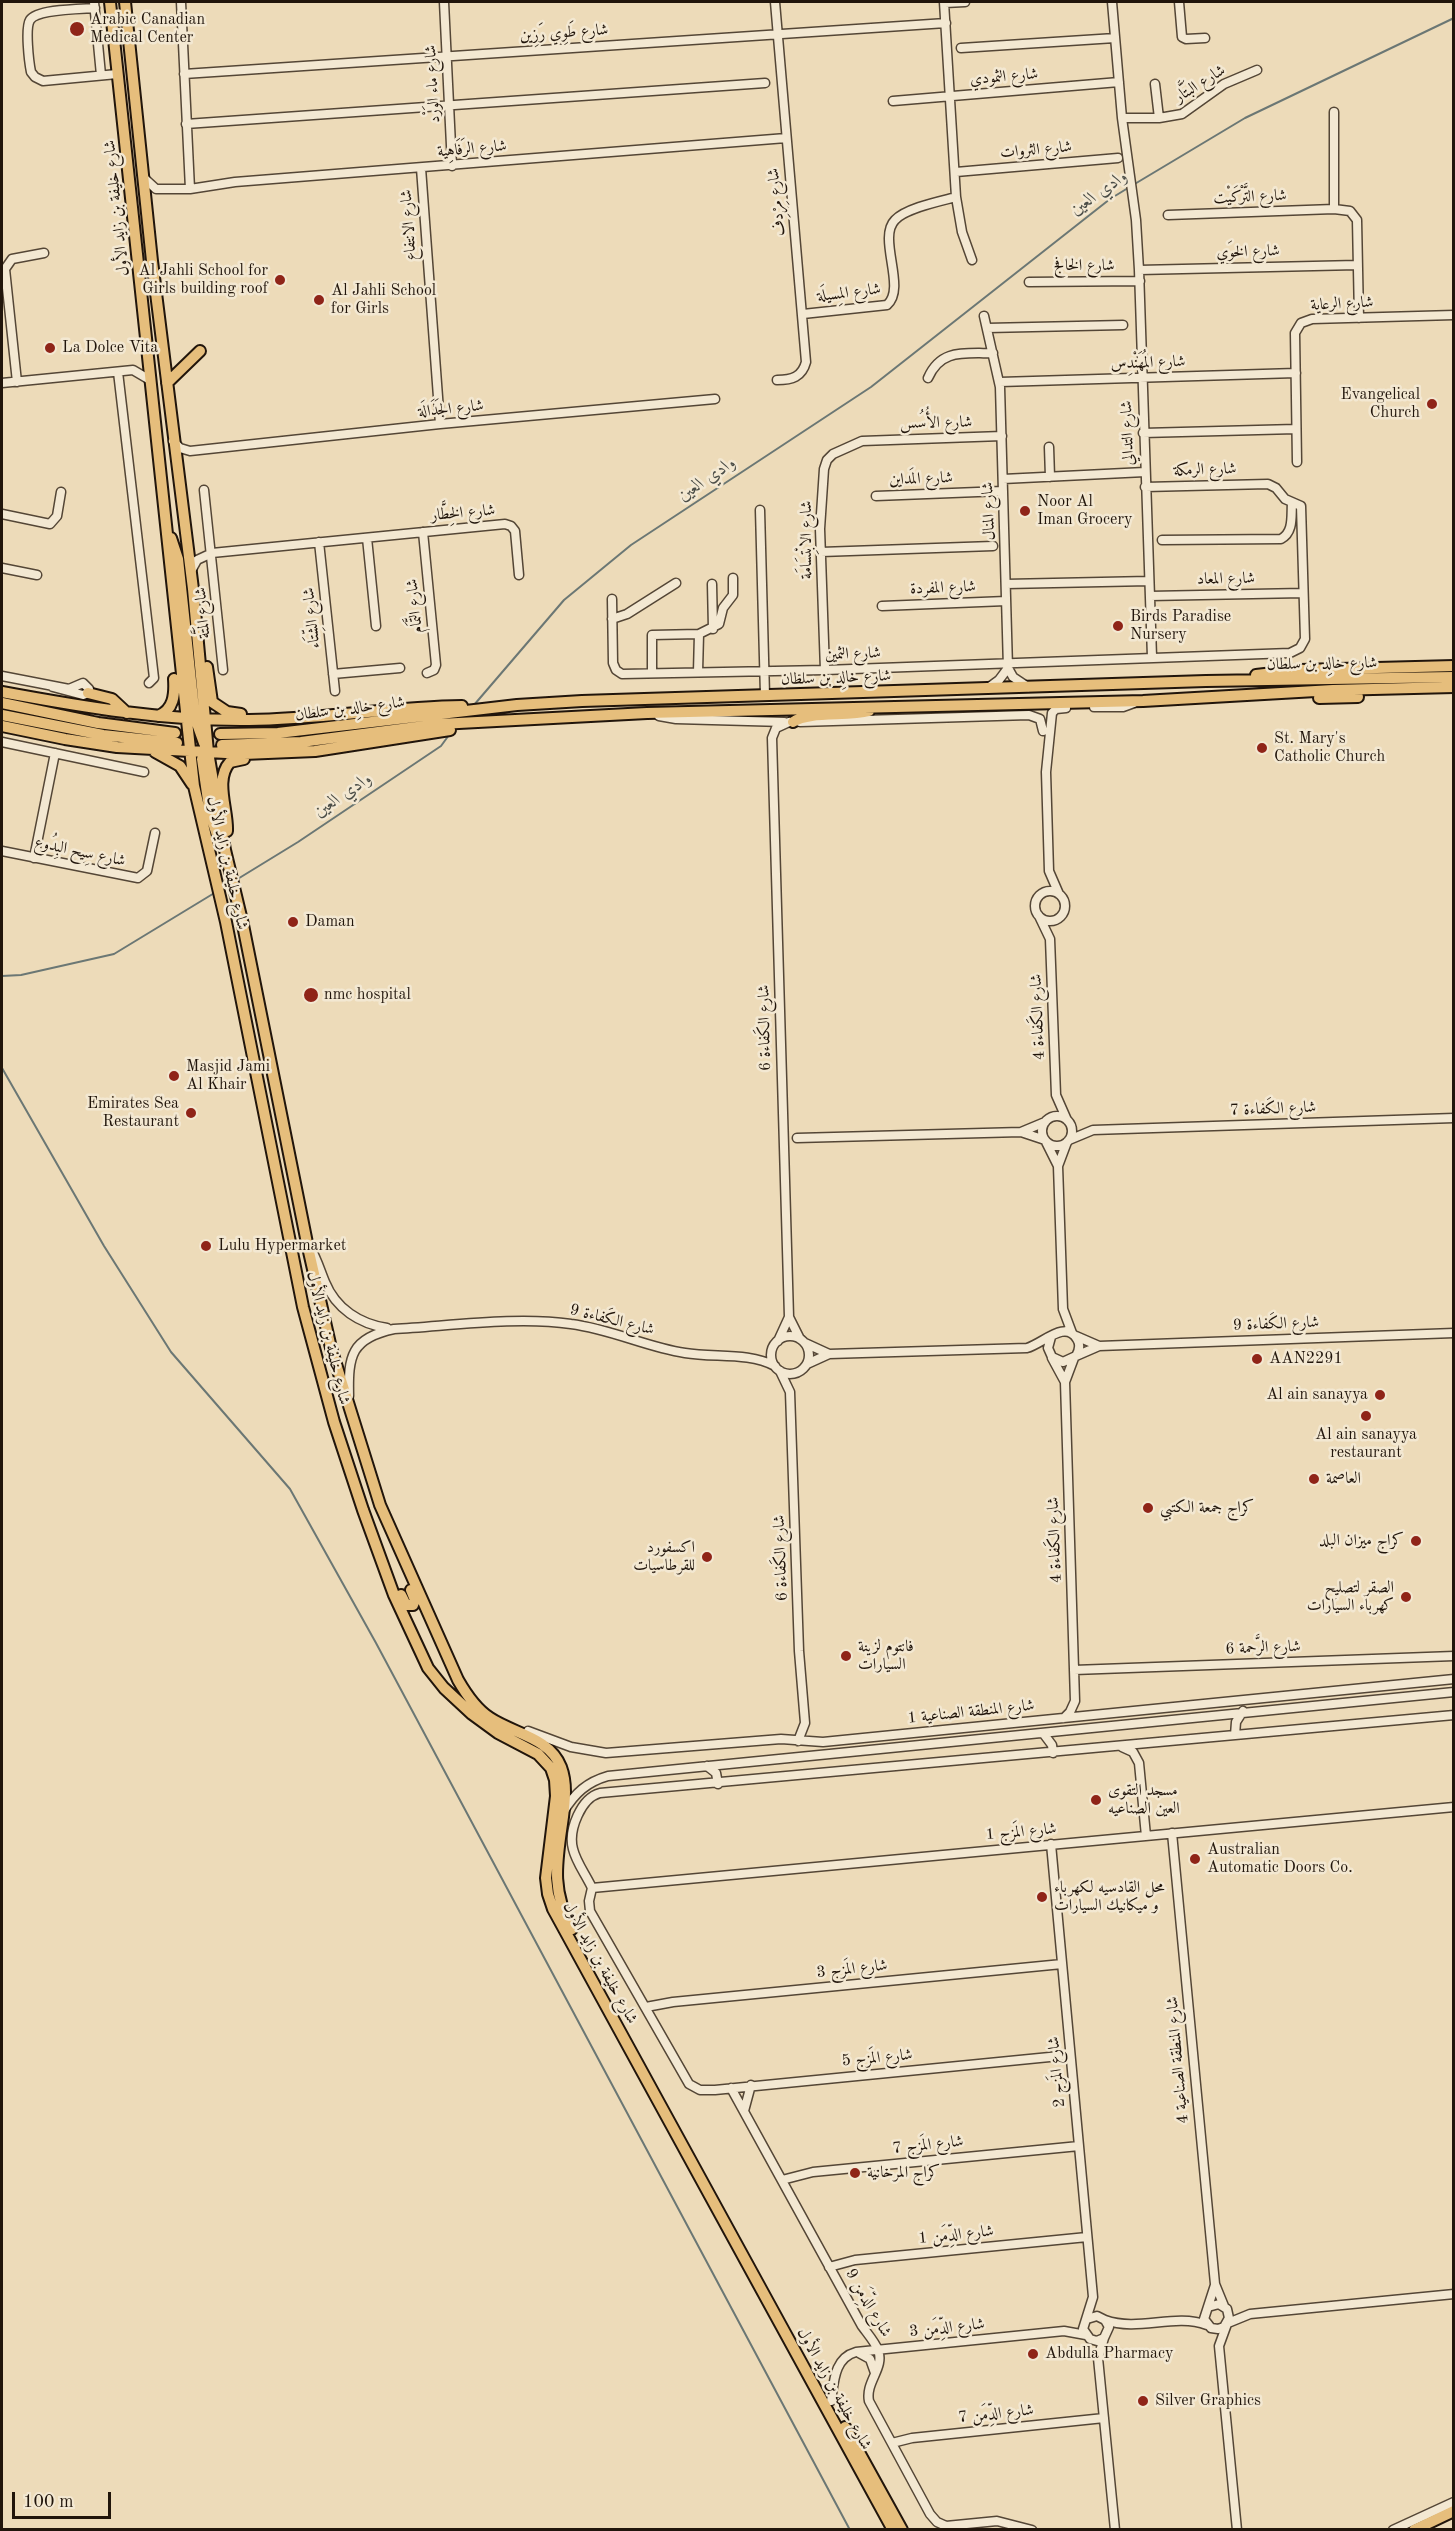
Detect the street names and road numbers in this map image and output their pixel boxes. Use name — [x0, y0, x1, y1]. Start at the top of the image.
street label: شارع طَوِي رَزِين — [519, 20, 609, 46]
street label: شارع ماء الوَرْد — [421, 45, 445, 123]
street label: شارع البَتَّار — [1171, 61, 1229, 107]
street label: شارع الثمودي — [969, 64, 1039, 90]
street label: شارع الرَفَاهِية — [437, 136, 507, 162]
street label: شارع الثروات — [999, 137, 1073, 163]
street label: شارع خليفة بن زايد الأول — [100, 139, 134, 277]
street label: شارع مِرْدِف — [764, 167, 790, 237]
street label: شارع التَّرْكَيْت — [1213, 186, 1287, 208]
street label: شارع الانتفاع — [397, 189, 421, 261]
street label: شارع الخوَي — [1216, 241, 1280, 263]
street label: شارع الخافج — [1053, 256, 1115, 276]
street label: شارع المِسيلَة — [816, 280, 882, 306]
street label: شارع الرعاية — [1310, 293, 1374, 315]
street label: شارع المُهَنْدِس — [1110, 352, 1186, 374]
street label: شارع الجَدَالَة — [417, 396, 485, 422]
street label: شارع التدالي — [1117, 400, 1139, 466]
street label: شارع الأُسُس — [900, 413, 972, 433]
street label: شارع الرمكة — [1173, 459, 1237, 481]
street label: شارع المَداين — [889, 468, 953, 490]
street label: شارع المنال — [978, 481, 1000, 541]
street label: شارع الخِطَّار — [430, 501, 496, 525]
street label: شارع الابْتِسَامَة — [797, 501, 817, 579]
street label: شارع المعاد — [1197, 569, 1255, 589]
street label: شارع المفردة — [910, 577, 976, 599]
street label: شارع التَّمَام — [403, 578, 427, 634]
street label: شارع المَتَّة — [191, 587, 215, 639]
street label: شارع الشِّتَاء — [299, 587, 325, 649]
street label: شارع الثمين — [825, 643, 881, 665]
street label: شارع خالِد بن سلطان — [1267, 653, 1377, 675]
street label: شارع خالِد بن سلطان — [780, 666, 892, 690]
street label: شارع خالِد بن سلطان — [294, 693, 406, 725]
street label: شارع خليفة بن زايد الأول — [202, 794, 252, 932]
street label: شارع سِيح البِدُوع — [33, 833, 127, 871]
street label: شارع الكَفاءة 4 — [1027, 974, 1049, 1060]
street label: شارع الكَفاءة 6 — [755, 985, 775, 1071]
street label: شارع الكَفاءة 7 — [1230, 1098, 1316, 1120]
street label: شارع خليفة بن زايد الأول — [302, 1269, 354, 1407]
street label: شارع الكَفاءة 9 — [568, 1300, 656, 1340]
street label: شارع الكَفاءة 9 — [1233, 1313, 1319, 1335]
street label: شارع الكَفاءة 4 — [1044, 1497, 1066, 1583]
street label: شارع الكَفاءة 6 — [770, 1515, 792, 1601]
street label: شارع الرَّحمة 6 — [1225, 1637, 1301, 1659]
street label: شارع المنطقة الصناعية 1 — [907, 1696, 1035, 1728]
street label: شارع المَزج 1 — [985, 1819, 1057, 1845]
street label: شارع خليفة بن زايد الأول — [558, 1899, 642, 2027]
street label: شارع المَزج 3 — [816, 1956, 888, 1982]
street label: شارع المنطقة الصناعية 4 — [1163, 1996, 1193, 2124]
street label: شارع المَزج 2 — [1044, 2036, 1070, 2108]
street label: شارع المَزج 5 — [841, 2045, 913, 2071]
street label: شارع المَزج 7 — [892, 2132, 964, 2158]
street label: شارع الدِّمَن 1 — [917, 2222, 995, 2248]
street label: شارع الدِّمَن 9 — [841, 2265, 895, 2341]
street label: شارع الدِّمَن 3 — [908, 2315, 986, 2341]
street label: شارع خليفة بن زايد الأول — [792, 2325, 876, 2453]
street label: شارع الدِّمَن 7 — [957, 2401, 1035, 2427]

